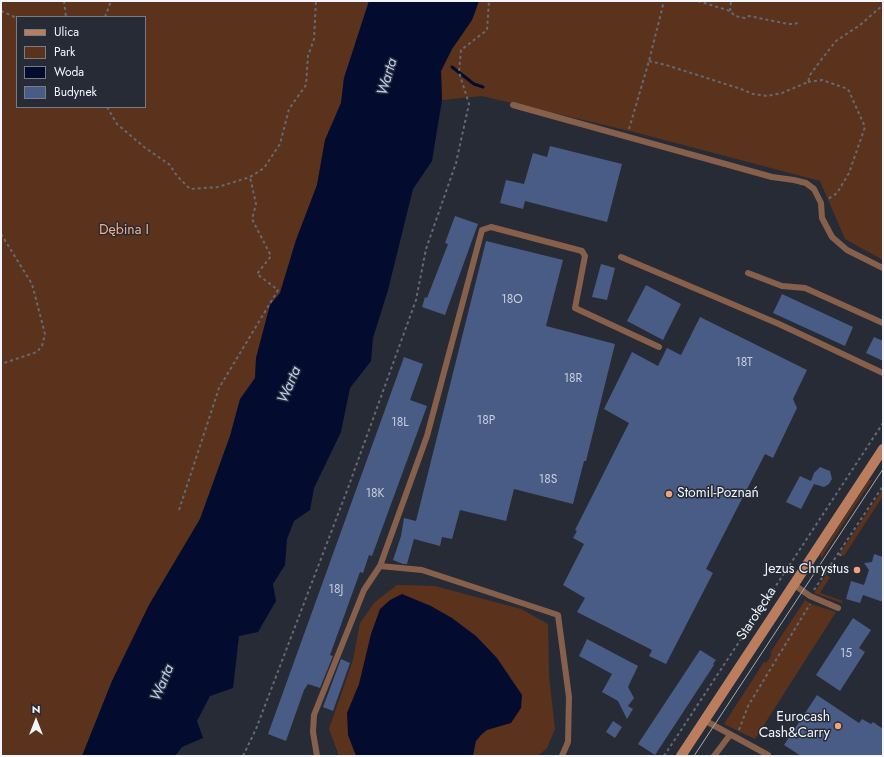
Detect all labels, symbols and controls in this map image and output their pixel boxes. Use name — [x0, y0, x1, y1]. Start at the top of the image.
legend — [16, 16, 146, 108]
text: Ulica — [54, 23, 79, 41]
text: Park — [54, 43, 75, 61]
water label: Warta — [374, 56, 402, 98]
text: Woda — [54, 63, 84, 81]
text: Budynek — [54, 83, 97, 101]
park label: Dębina I — [99, 223, 149, 239]
house number: 18O — [501, 293, 523, 307]
house number: 18T — [735, 356, 753, 370]
water label: Warta — [274, 364, 306, 406]
house number: 18R — [564, 372, 582, 386]
house number: 18P — [477, 414, 495, 428]
house number: 18L — [391, 416, 409, 430]
house number: 18S — [539, 473, 557, 487]
place label: Stomil-Poznań — [677, 486, 759, 502]
house number: 18K — [366, 487, 384, 501]
marker: Stomil-Poznań — [664, 489, 674, 499]
place label: Jezus Chrystus — [765, 562, 849, 578]
marker: Jezus Chrystus — [852, 565, 862, 575]
house number: 18J — [329, 583, 343, 597]
street label: Starołęcka — [734, 584, 780, 644]
house number: 15 — [840, 647, 852, 661]
water label: Warta — [147, 662, 179, 704]
north arrow — [16, 701, 56, 741]
text: N — [32, 701, 40, 717]
place label: Eurocash Cash&Carry — [759, 710, 830, 742]
marker: Eurocash Cash&Carry — [833, 721, 843, 731]

